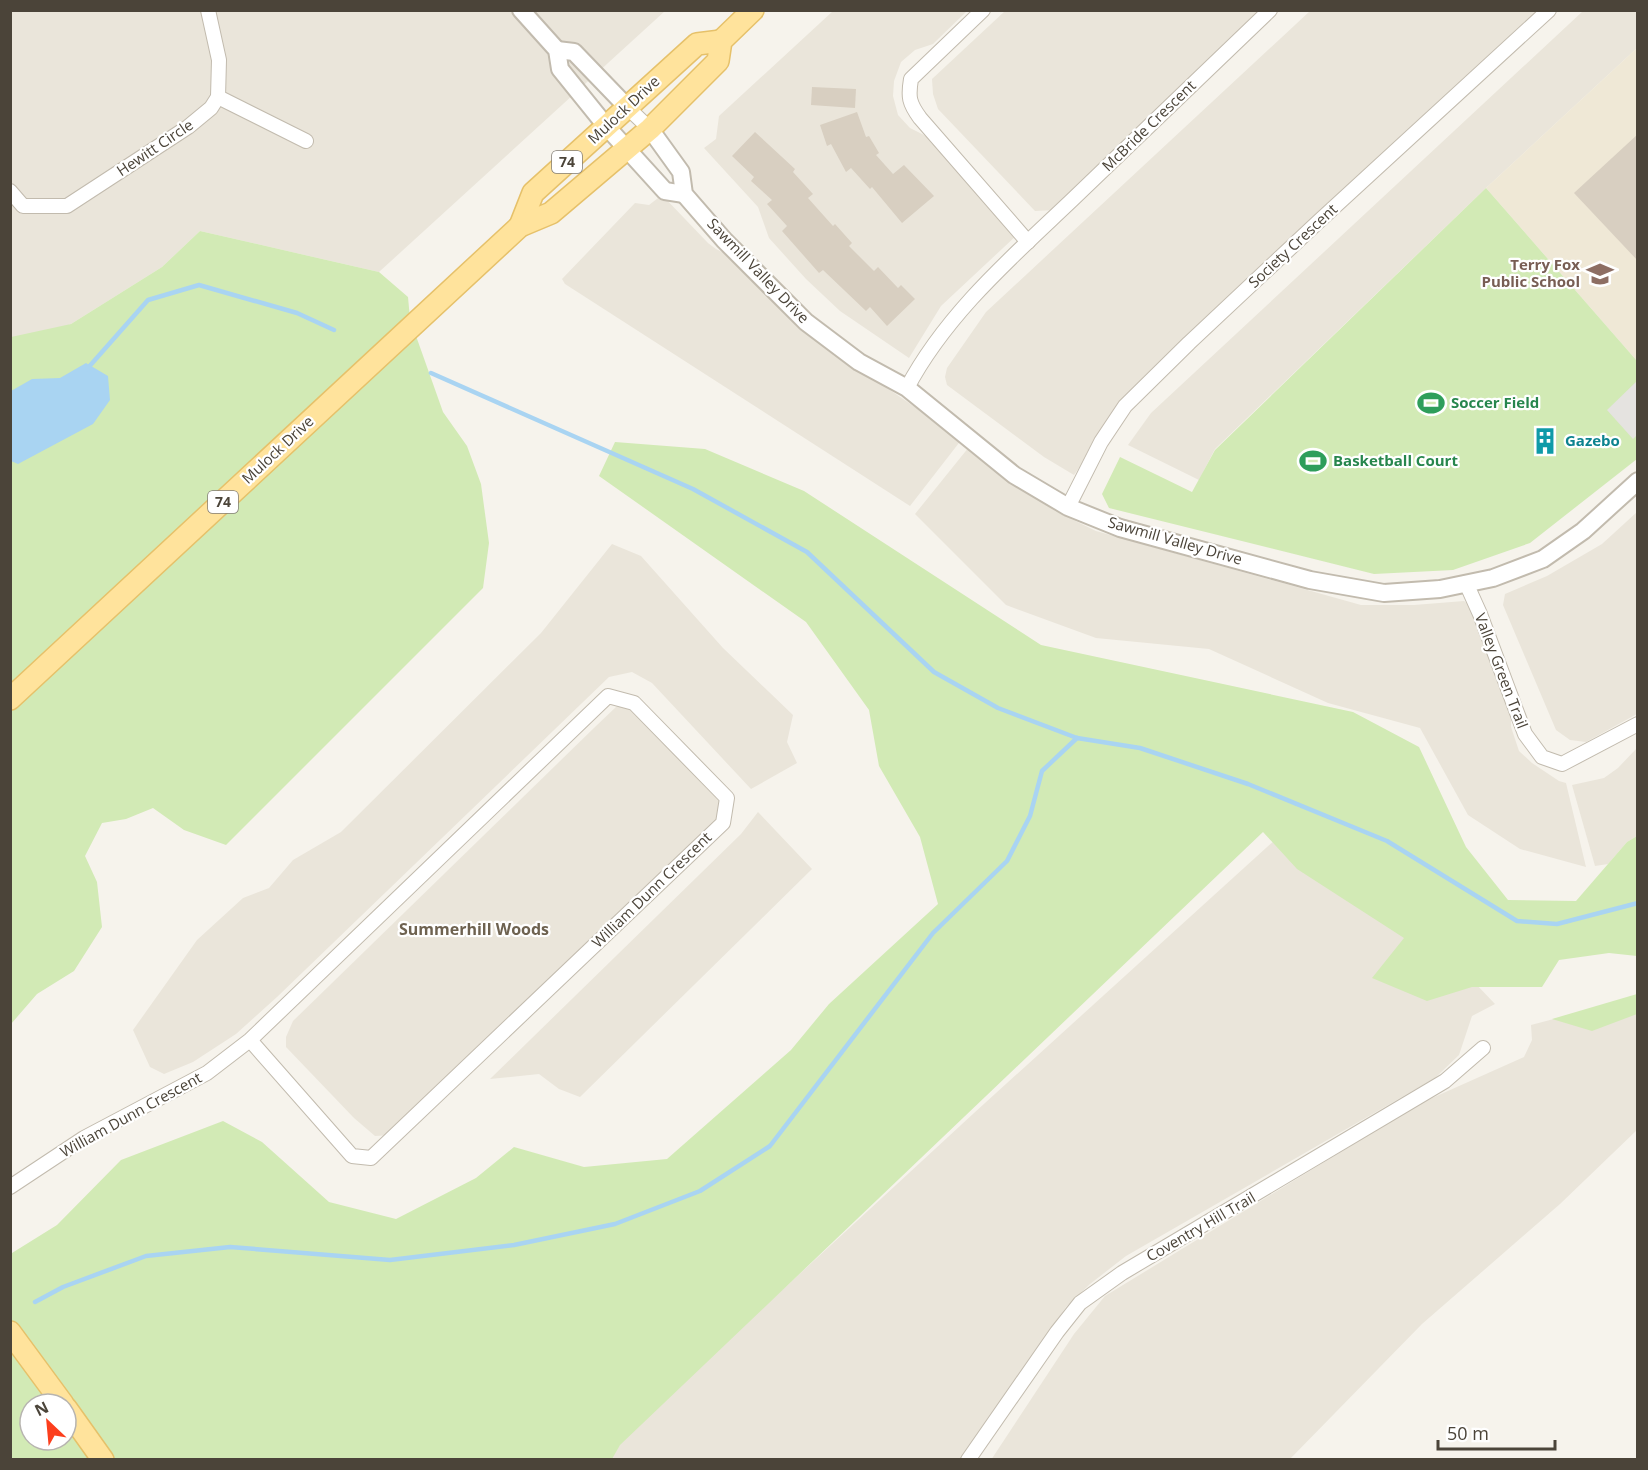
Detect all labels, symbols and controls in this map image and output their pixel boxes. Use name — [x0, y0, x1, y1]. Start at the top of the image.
street label: Mulock Drive — [583, 71, 663, 148]
street label: McBride Crescent — [1097, 75, 1200, 175]
street label: Hewitt Circle — [112, 114, 197, 180]
road number: 74 — [552, 151, 582, 173]
street label: Society Crescent — [1244, 199, 1341, 292]
street label: Sawmill Valley Drive — [703, 213, 814, 327]
place label: Terry Fox Public School — [1481, 254, 1580, 291]
school or university icon: Terry Fox Public School — [1585, 259, 1615, 289]
sports icon: Soccer Field — [1416, 388, 1446, 418]
place label: Soccer Field — [1451, 392, 1539, 412]
street label: Mulock Drive — [237, 411, 317, 488]
building icon: Gazebo — [1530, 426, 1560, 456]
place label: Gazebo — [1565, 430, 1620, 450]
sports icon: Basketball Court — [1298, 446, 1328, 476]
place label: Basketball Court — [1333, 450, 1458, 470]
road number: 74 — [208, 491, 238, 513]
street label: Sawmill Valley Drive — [1106, 511, 1245, 569]
street label: Valley Green Trail — [1471, 610, 1533, 731]
street label: William Dunn Crescent — [587, 827, 715, 952]
district label: Summerhill Woods — [399, 918, 549, 940]
street label: William Dunn Crescent — [56, 1067, 205, 1161]
street label: Coventry Hill Trail — [1142, 1187, 1259, 1266]
north arrow — [18, 1392, 78, 1452]
text: N — [31, 1396, 52, 1421]
scale bar — [1438, 1413, 1555, 1451]
text: 50 m — [1447, 1421, 1489, 1445]

